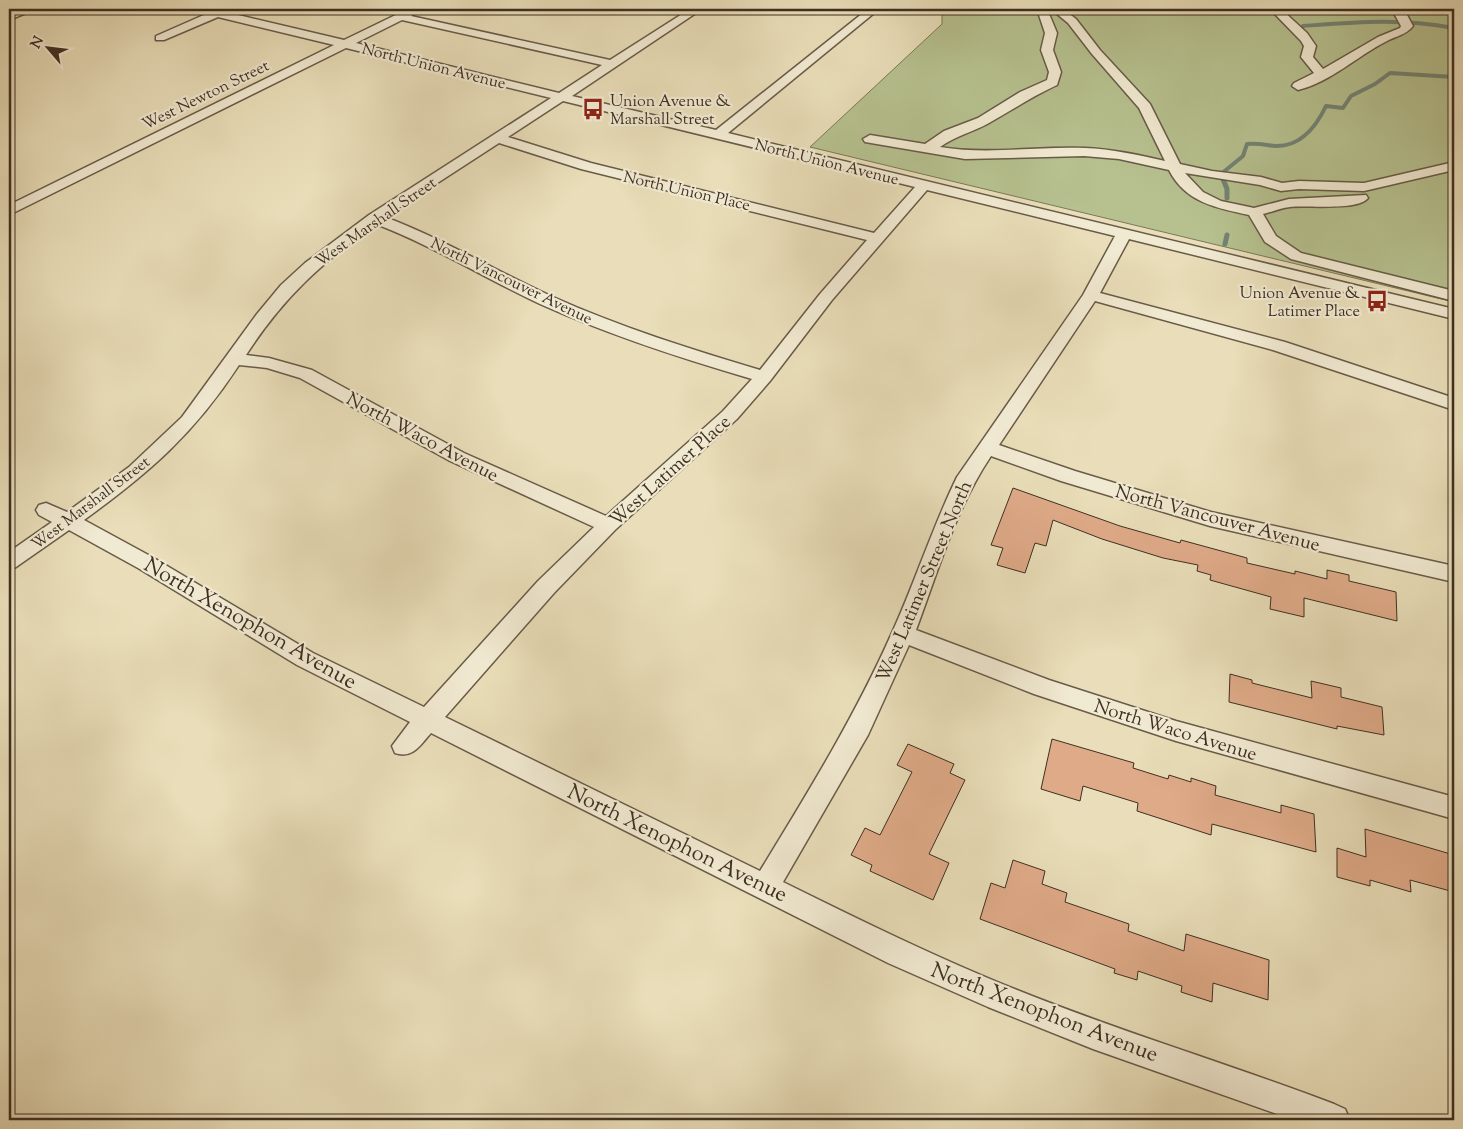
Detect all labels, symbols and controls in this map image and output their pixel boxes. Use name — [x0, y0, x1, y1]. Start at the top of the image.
north arrow — [22, 22, 72, 72]
text: N — [27, 33, 50, 52]
street label: North Union Avenue — [359, 38, 508, 96]
street label: West Newton Street — [139, 55, 274, 137]
place label: Union Avenue & Marshall Street — [610, 91, 731, 132]
bus stop icon: Union Avenue & Marshall Street — [580, 96, 606, 122]
street label: North Union Avenue — [752, 134, 901, 192]
street label: North Union Place — [621, 167, 752, 218]
street label: West Marshall Street — [311, 172, 442, 274]
street label: North Vancouver Avenue — [426, 233, 596, 332]
place label: Union Avenue & Latimer Place — [1239, 283, 1361, 324]
bus stop icon: Union Avenue & Latimer Place — [1364, 288, 1390, 314]
street label: North Waco Avenue — [341, 387, 503, 490]
street label: West Latimer Place — [604, 410, 738, 534]
street label: West Marshall Street — [27, 451, 156, 556]
street label: West Latimer Street North — [871, 477, 980, 687]
street label: North Vancouver Avenue — [1112, 479, 1323, 560]
street label: North Xenophon Avenue — [137, 550, 362, 699]
street label: North Waco Avenue — [1090, 694, 1260, 769]
street label: North Xenophon Avenue — [561, 777, 792, 912]
street label: North Xenophon Avenue — [925, 956, 1162, 1072]

